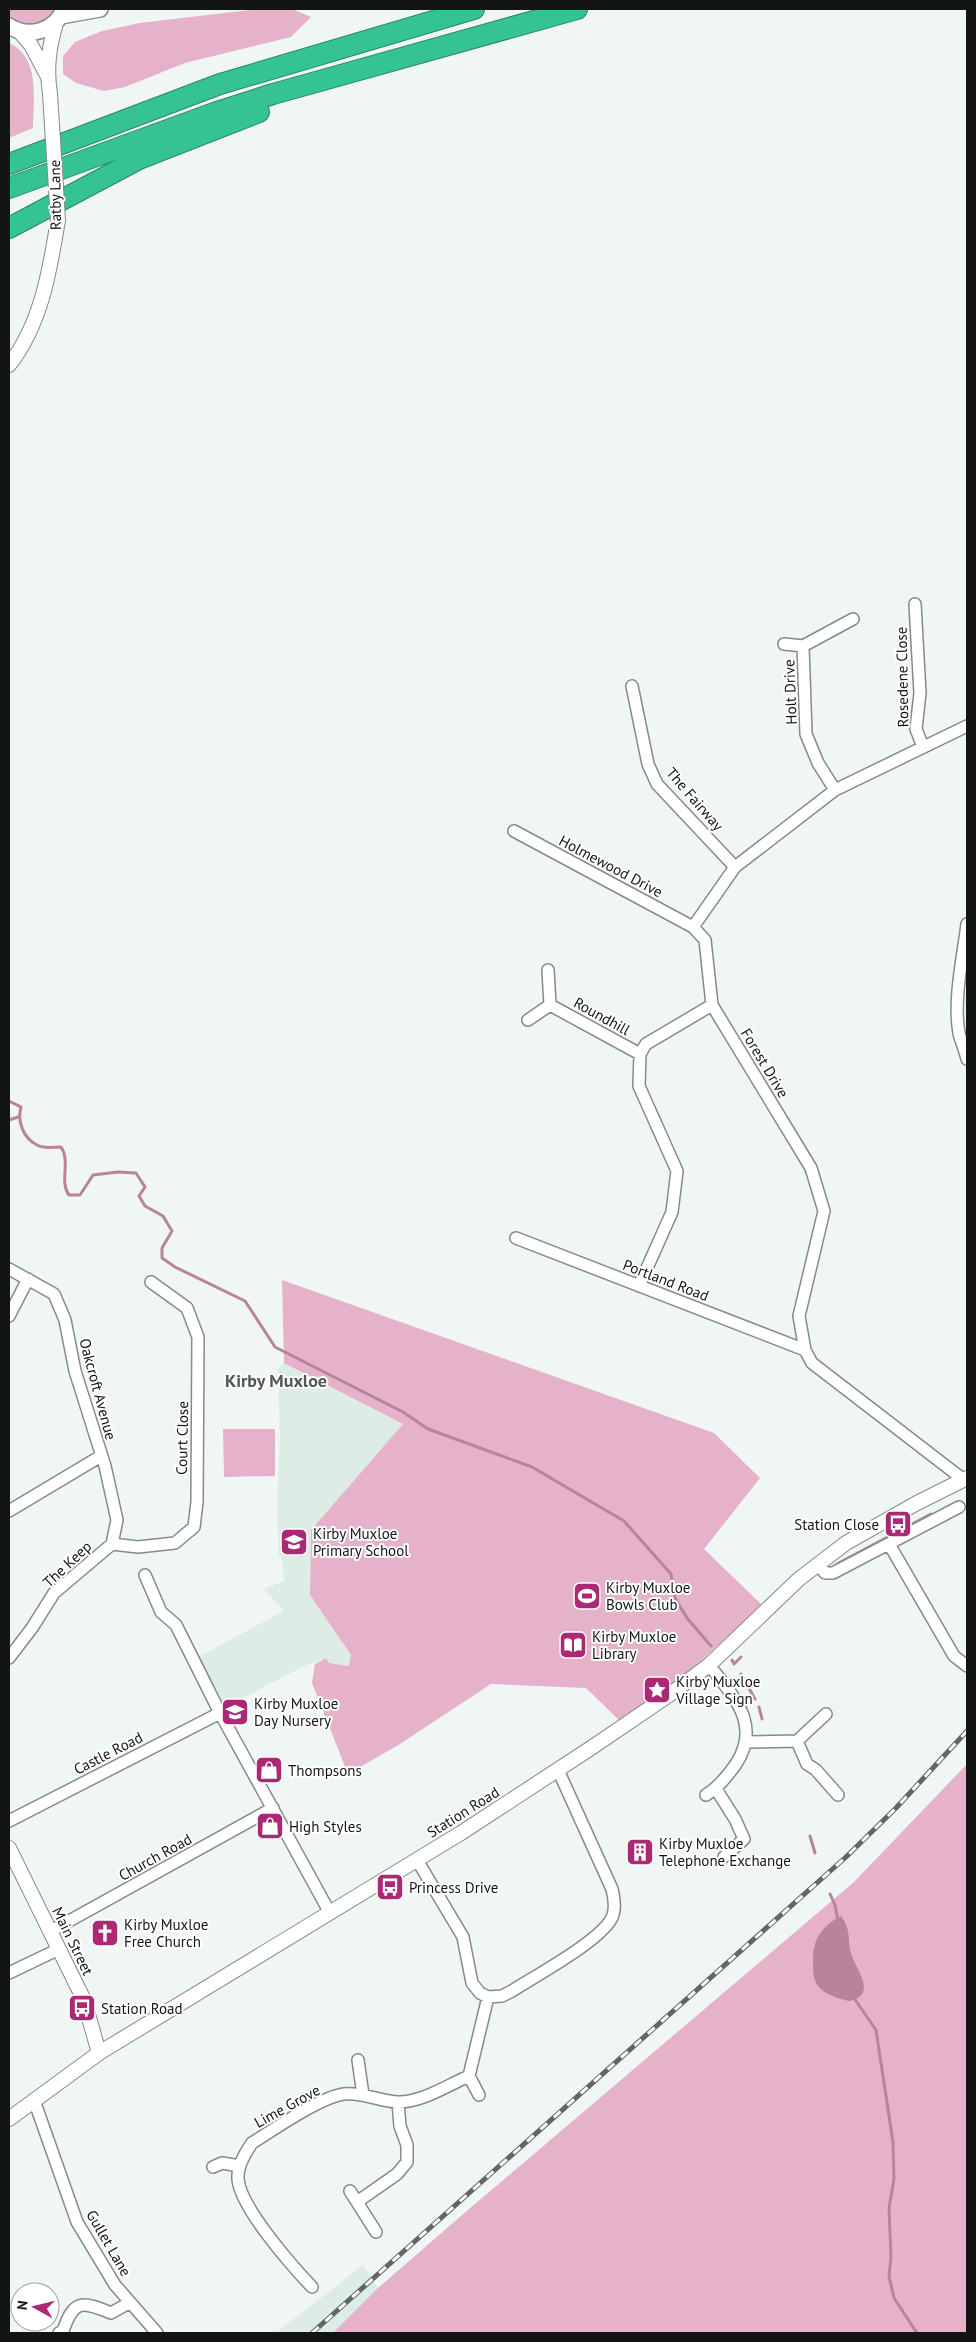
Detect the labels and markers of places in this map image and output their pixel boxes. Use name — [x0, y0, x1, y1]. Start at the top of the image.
bus stop icon: Station Close — [883, 1509, 913, 1539]
place label: Station Close — [794, 1515, 879, 1534]
place label: Kirby Muxloe Primary School — [313, 1524, 409, 1560]
school or university icon: Kirby Muxloe Primary School — [279, 1527, 309, 1557]
place label: Kirby Muxloe Bowls Club — [606, 1578, 690, 1614]
sports icon: Kirby Muxloe Bowls Club — [572, 1581, 602, 1611]
place label: Kirby Muxloe Library — [592, 1627, 676, 1663]
library icon: Kirby Muxloe Library — [558, 1630, 588, 1660]
place label: Kirby Muxloe Village Sign — [675, 1672, 760, 1708]
place icon: Kirby Muxloe Village Sign — [642, 1675, 672, 1705]
place label: Kirby Muxloe Day Nursery — [254, 1694, 338, 1730]
school or university icon: Kirby Muxloe Day Nursery — [220, 1697, 250, 1727]
shop icon: Thompsons — [254, 1755, 284, 1785]
place label: Thompsons — [288, 1761, 362, 1780]
shop icon: High Styles — [255, 1811, 285, 1841]
place label: High Styles — [289, 1817, 362, 1836]
place label: Kirby Muxloe Telephone Exchange — [659, 1834, 791, 1870]
building icon: Kirby Muxloe Telephone Exchange — [625, 1837, 655, 1867]
bus stop icon: Princess Drive — [375, 1872, 405, 1902]
place label: Princess Drive — [409, 1878, 498, 1897]
place label: Kirby Muxloe Free Church — [124, 1915, 208, 1951]
church icon: Kirby Muxloe Free Church — [90, 1918, 120, 1948]
bus stop icon: Station Road — [67, 1993, 97, 2023]
place label: Station Road — [101, 1999, 183, 2018]

